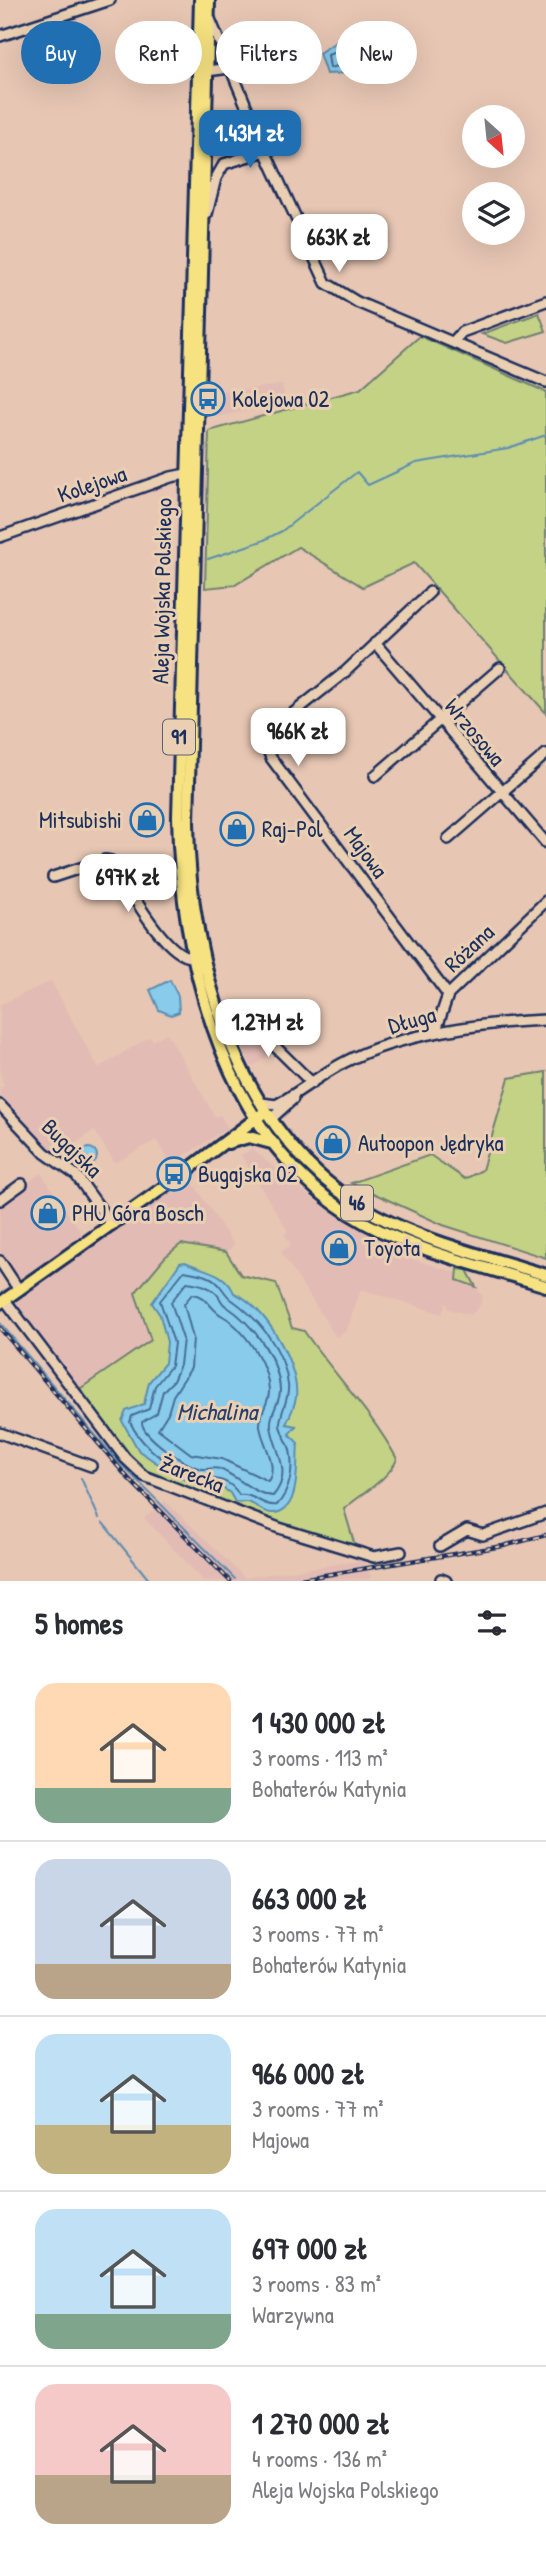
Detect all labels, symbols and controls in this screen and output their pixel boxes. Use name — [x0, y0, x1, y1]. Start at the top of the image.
chip: Buy — [21, 21, 101, 84]
chip: Rent — [115, 21, 202, 84]
chip: Filters — [216, 21, 322, 84]
chip: New — [336, 21, 417, 84]
north arrow — [462, 105, 525, 168]
map controls — [462, 105, 525, 245]
pin: 1.43M zł — [178, 110, 322, 170]
text: 1.43M zł — [215, 117, 285, 148]
button: layers — [462, 182, 525, 245]
pin: 663K zł — [274, 215, 404, 274]
text: 663K zł — [307, 221, 371, 252]
bus stop icon: Kolejowa 02 — [189, 380, 227, 418]
place label: Kolejowa 02 — [232, 383, 330, 414]
street label: Kolejowa — [53, 457, 130, 510]
street label: Aleja Wojska Polskiego — [144, 498, 179, 684]
street label: Wrzosowa — [438, 691, 513, 772]
pin: 966K zł — [233, 708, 363, 768]
text: 966K zł — [267, 715, 329, 746]
road number: 91 — [163, 720, 195, 754]
shop icon: Mitsubishi — [128, 801, 166, 839]
place label: Mitsubishi — [39, 804, 122, 835]
shop icon: Raj-Pol — [218, 810, 256, 848]
place label: Raj-Pol — [262, 813, 323, 844]
street label: Majowa — [337, 820, 396, 884]
pin: 697K zł — [63, 855, 193, 914]
text: 697K zł — [96, 861, 160, 892]
street label: Różana — [437, 917, 500, 979]
street label: Długa — [385, 998, 439, 1041]
pin: 1.27M zł — [196, 1000, 340, 1059]
text: 1.27M zł — [232, 1006, 304, 1037]
street label: Bugajska — [35, 1111, 109, 1184]
shop icon: Autoopon Jędryka — [314, 1124, 352, 1162]
place label: Autoopon Jędryka — [358, 1127, 503, 1158]
bus stop icon: Bugajska 02 — [155, 1155, 193, 1193]
place label: Bugajska 02 — [198, 1158, 298, 1189]
road number: 46 — [341, 1186, 373, 1220]
shop icon: PHU Góra Bosch — [29, 1194, 67, 1232]
place label: PHU Góra Bosch — [72, 1197, 204, 1228]
shop icon: Toyota — [320, 1229, 358, 1267]
place label: Toyota — [364, 1232, 420, 1263]
water label: Michalina — [177, 1395, 260, 1427]
street label: Żarecka — [156, 1447, 229, 1500]
text: 5 homes — [35, 1603, 123, 1643]
icon: filters — [473, 1604, 511, 1642]
text: 1 430 000 zł — [252, 1702, 386, 1742]
icon: home — [91, 1711, 175, 1795]
text: 3 rooms · 113 m² — [252, 1742, 388, 1773]
text: Bohaterów Katynia — [252, 1773, 406, 1804]
text: 663 000 zł — [252, 1878, 368, 1918]
icon: home — [91, 1887, 175, 1971]
text: 3 rooms · 77 m² — [252, 1918, 384, 1949]
text: Bohaterów Katynia — [252, 1949, 406, 1980]
text: 966 000 zł — [252, 2053, 365, 2093]
icon: home — [91, 2062, 175, 2146]
text: 3 rooms · 77 m² — [252, 2093, 384, 2124]
text: Majowa — [252, 2124, 309, 2155]
text: 697 000 zł — [252, 2228, 368, 2268]
icon: home — [91, 2237, 175, 2321]
text: 3 rooms · 83 m² — [252, 2268, 381, 2299]
text: Warzywna — [252, 2299, 334, 2330]
text: 1 270 000 zł — [252, 2403, 390, 2443]
icon: home — [91, 2412, 175, 2496]
text: 4 rooms · 136 m² — [252, 2443, 387, 2474]
text: Aleja Wojska Polskiego — [252, 2474, 438, 2505]

